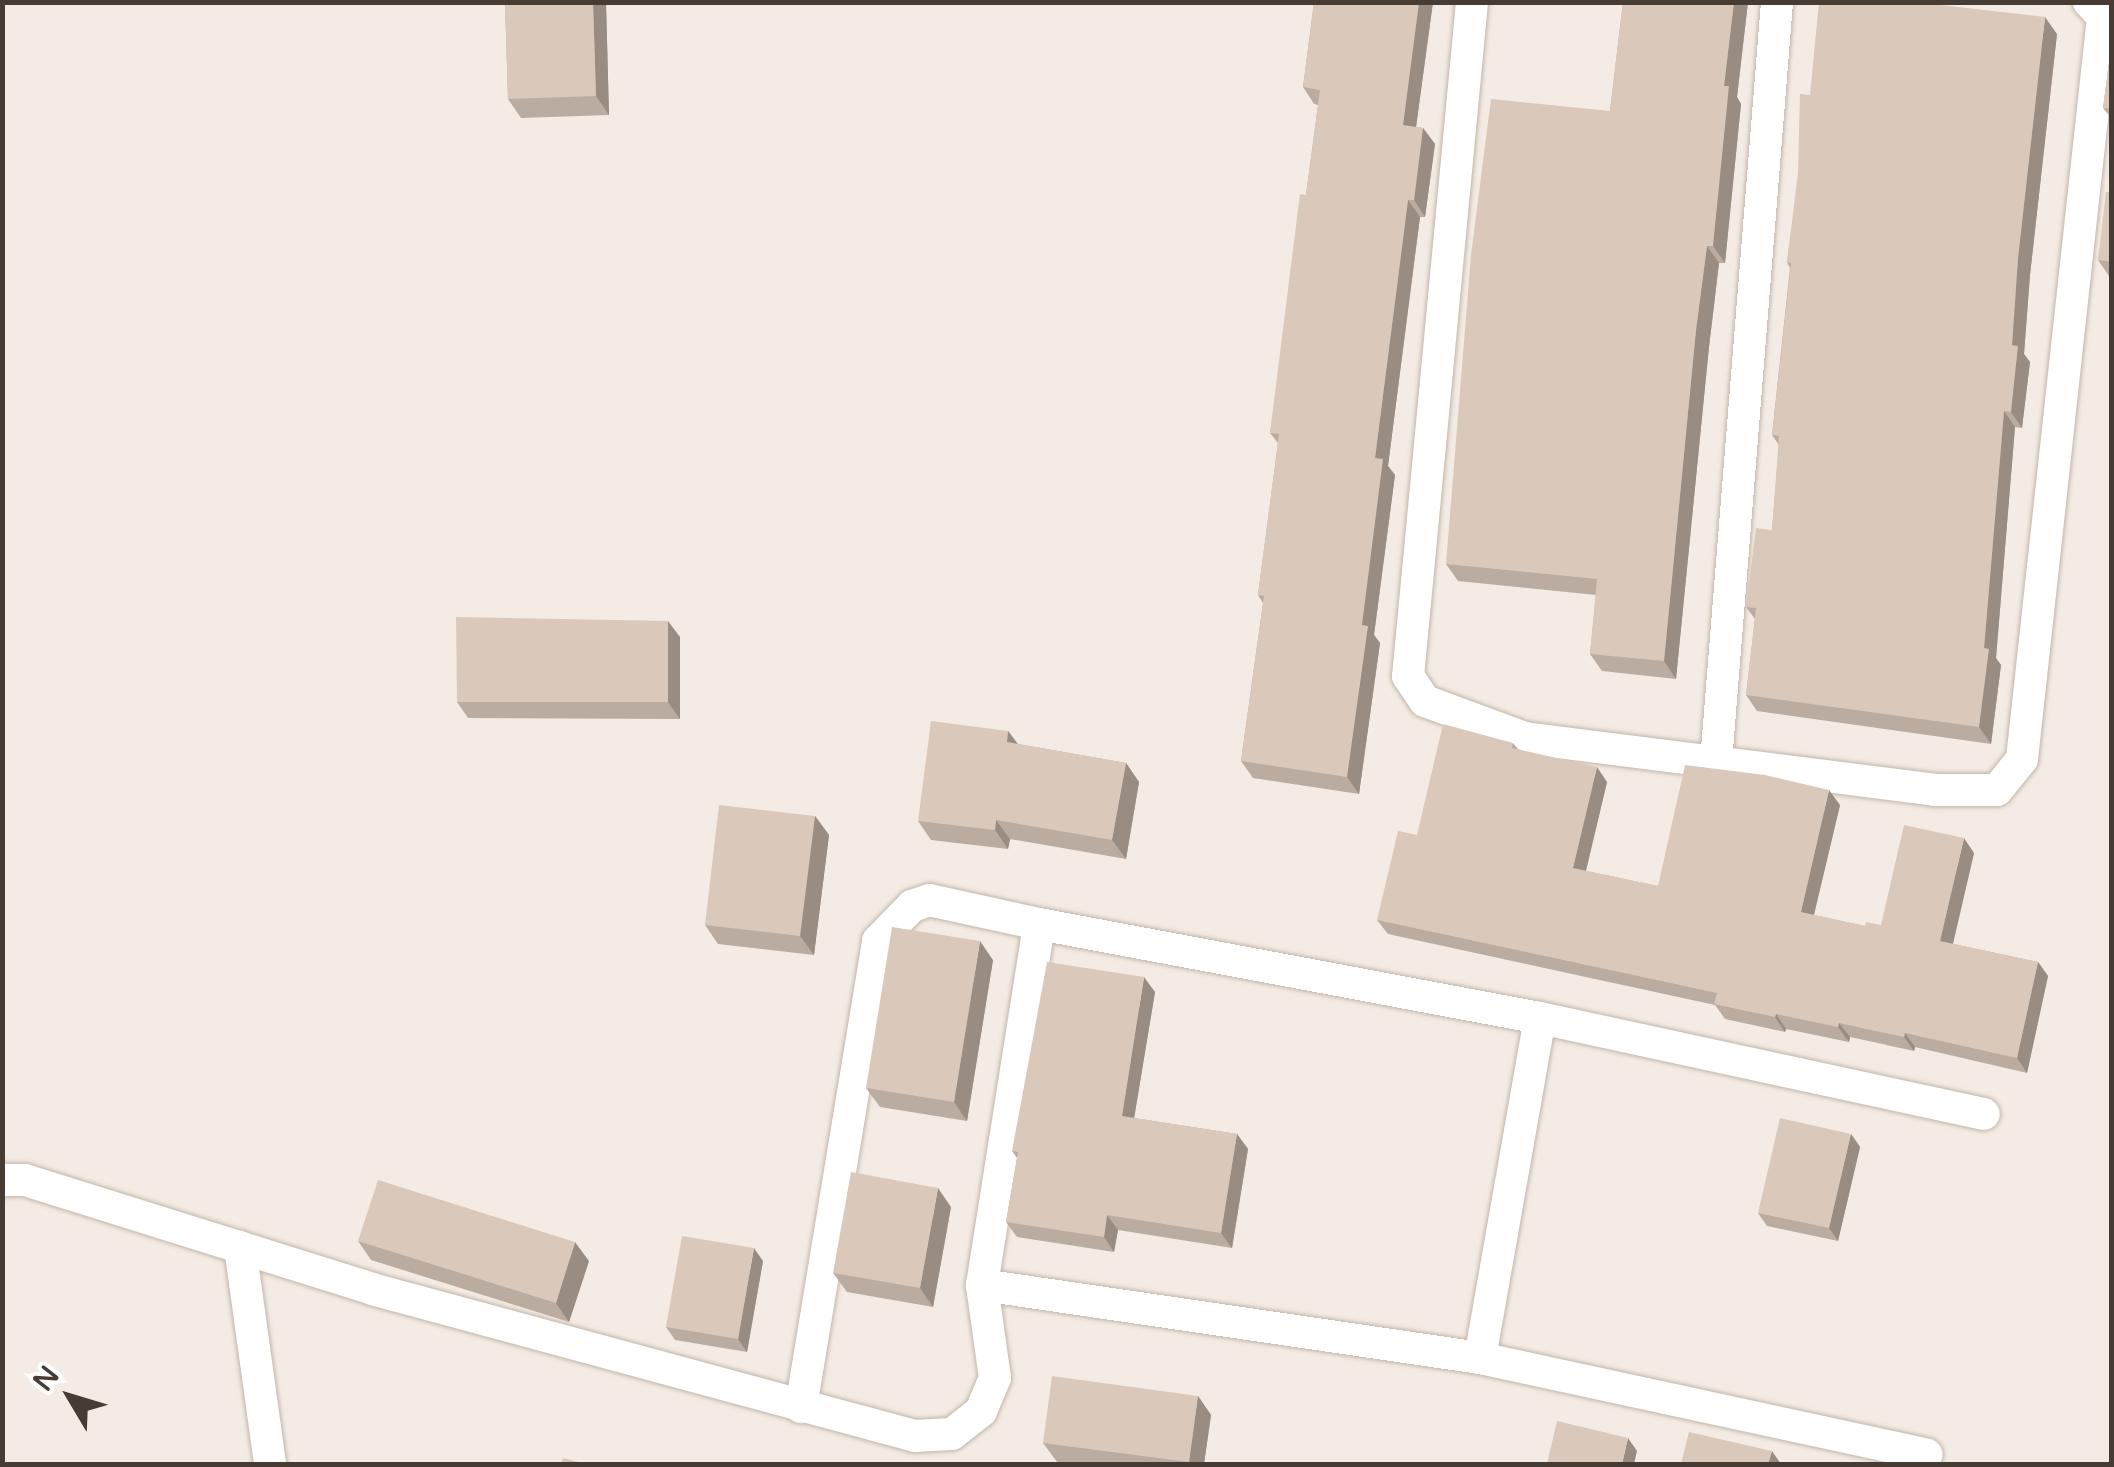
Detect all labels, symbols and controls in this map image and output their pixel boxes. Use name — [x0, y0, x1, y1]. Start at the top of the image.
north arrow — [20, 1347, 120, 1447]
text: N — [26, 1359, 67, 1398]

